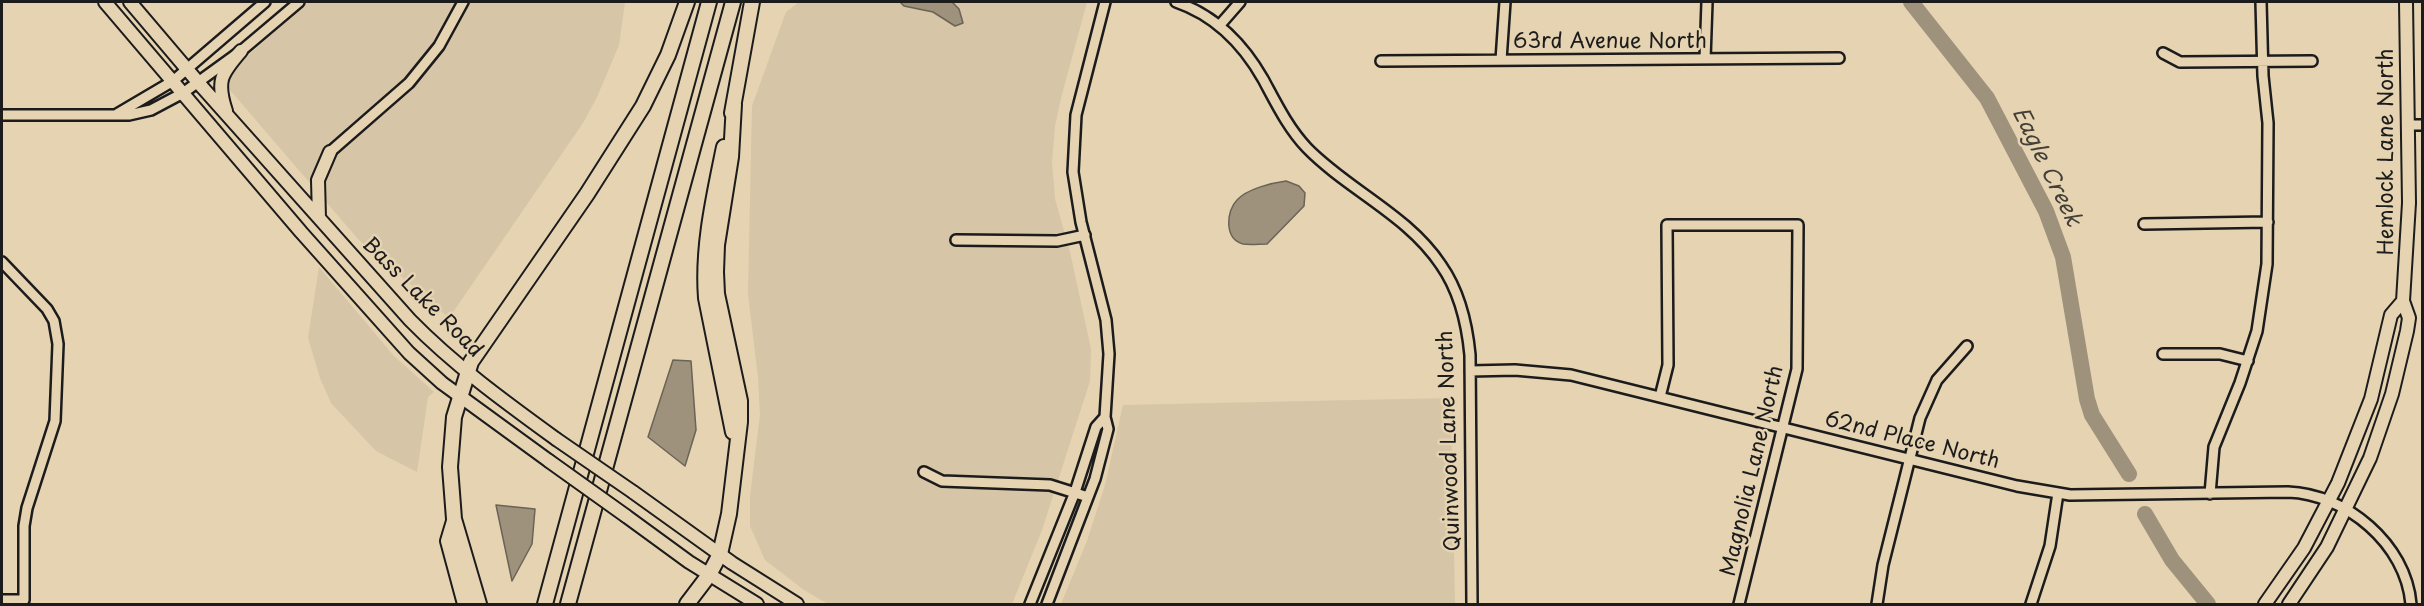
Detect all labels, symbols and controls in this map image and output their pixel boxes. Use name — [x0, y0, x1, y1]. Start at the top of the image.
street label: 63rd Avenue North — [1513, 29, 1707, 55]
street label: Hemlock Lane North — [2374, 48, 2400, 256]
water label: Eagle Creek — [2006, 103, 2086, 231]
street label: Bass Lake Road — [357, 233, 487, 363]
street label: Quinwood Lane North — [1434, 330, 1466, 552]
street label: Magnolia Lane North — [1716, 363, 1790, 579]
street label: 62nd Place North — [1822, 407, 2002, 475]

